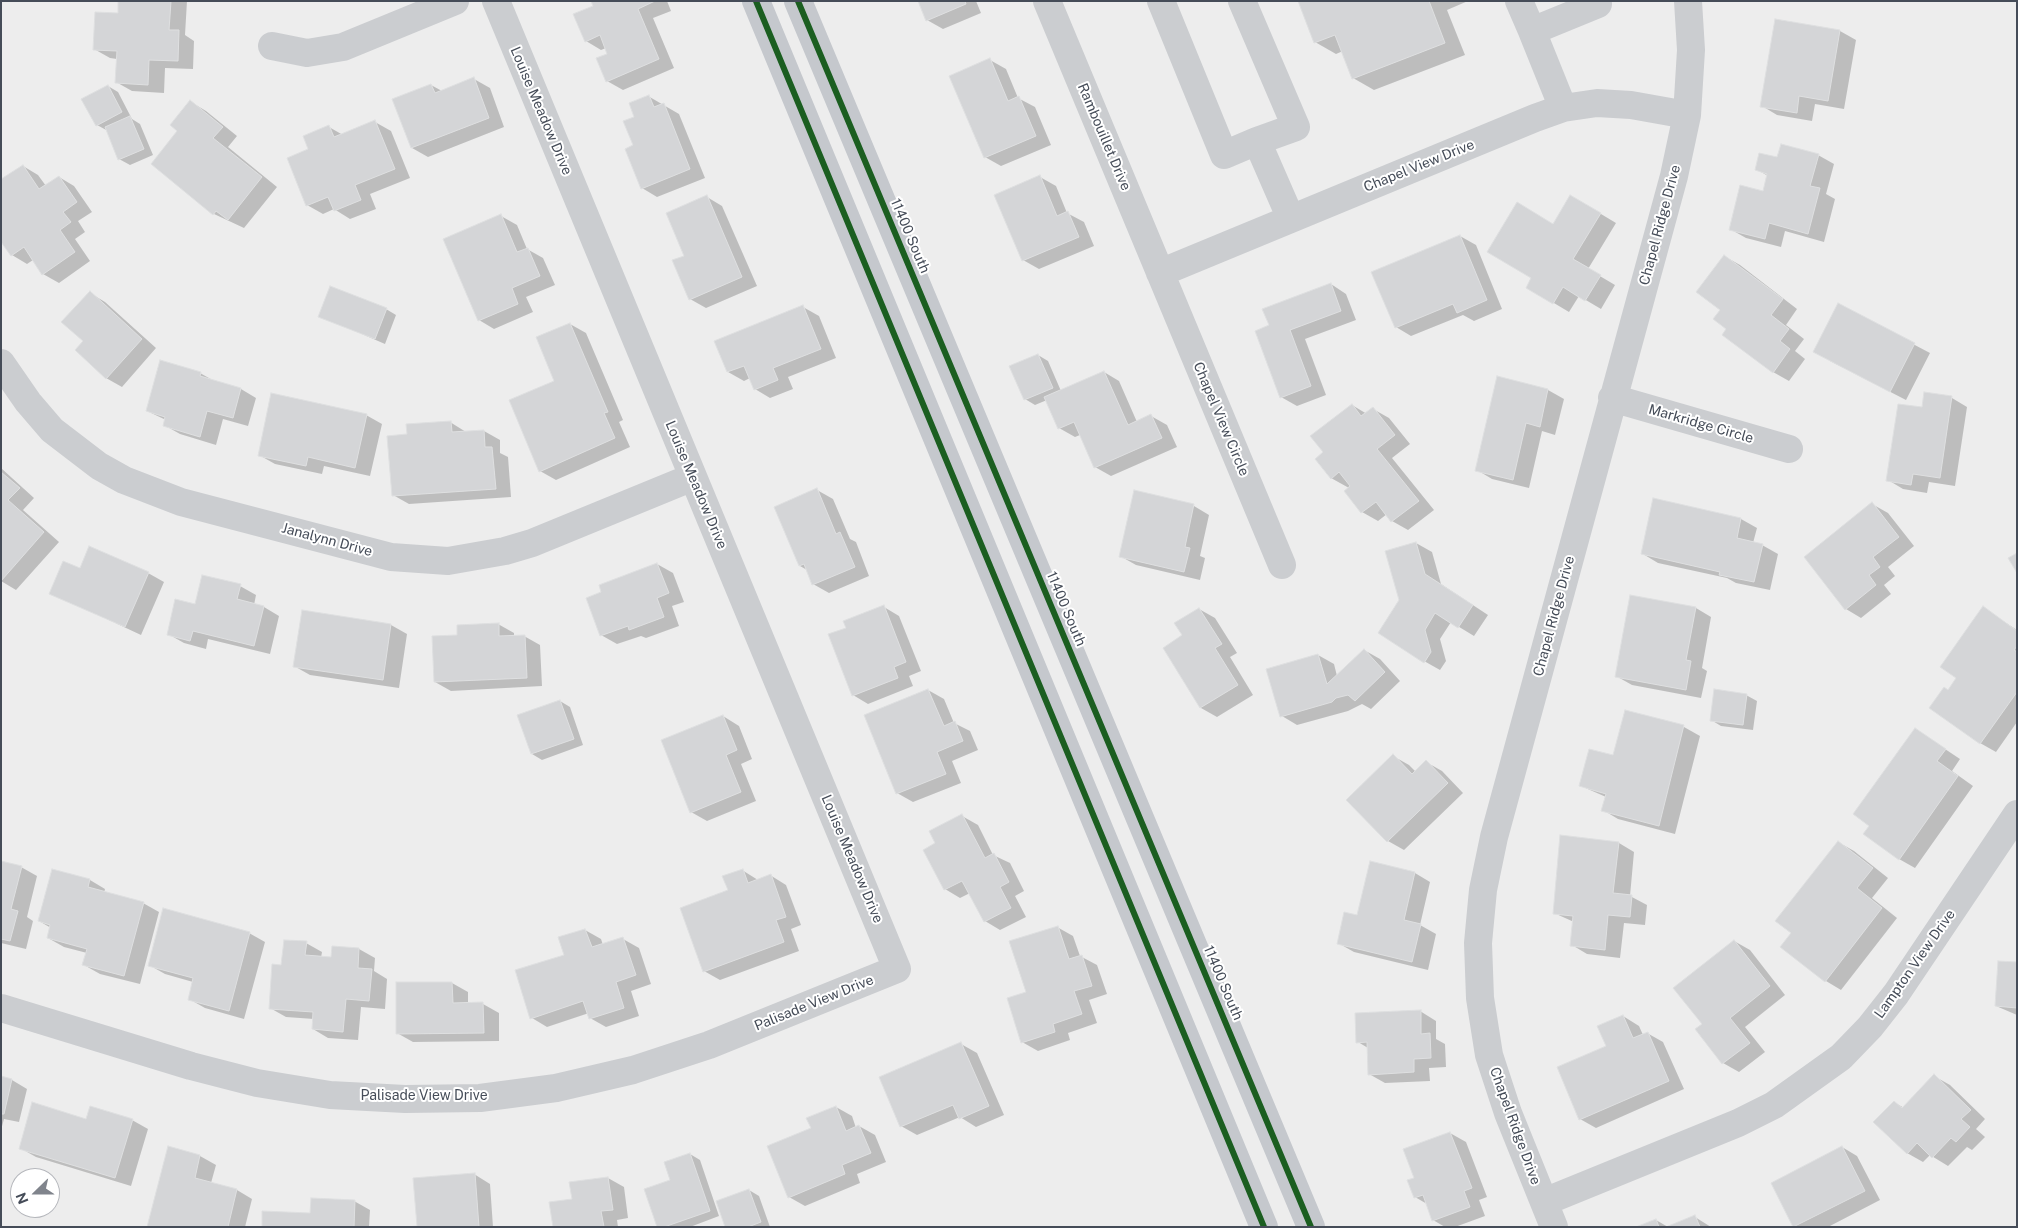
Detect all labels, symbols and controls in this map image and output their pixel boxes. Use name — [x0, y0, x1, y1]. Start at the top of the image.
street label: Louise Meadow Drive — [506, 44, 576, 178]
street label: Rambouillet Drive — [1074, 81, 1134, 193]
street label: Chapel View Drive — [1361, 136, 1477, 196]
street label: Chapel Ridge Drive — [1636, 163, 1684, 287]
street label: 11400 South — [887, 196, 933, 276]
street label: Chapel View Circle — [1189, 359, 1253, 479]
street label: Markridge Circle — [1647, 401, 1755, 447]
street label: Louise Meadow Drive — [661, 418, 731, 552]
street label: Janalynn Drive — [280, 520, 374, 560]
street label: Chapel Ridge Drive — [1530, 554, 1578, 678]
street label: 11400 South — [1043, 569, 1089, 649]
street label: Louise Meadow Drive — [817, 792, 887, 926]
street label: Lampton View Drive — [1871, 906, 1959, 1022]
street label: 11400 South — [1200, 943, 1246, 1023]
street label: Palisade View Drive — [752, 971, 876, 1035]
street label: Chapel Ridge Drive — [1486, 1065, 1544, 1187]
street label: Palisade View Drive — [360, 1088, 488, 1104]
north arrow — [10, 1168, 60, 1218]
text: N — [13, 1190, 31, 1206]

